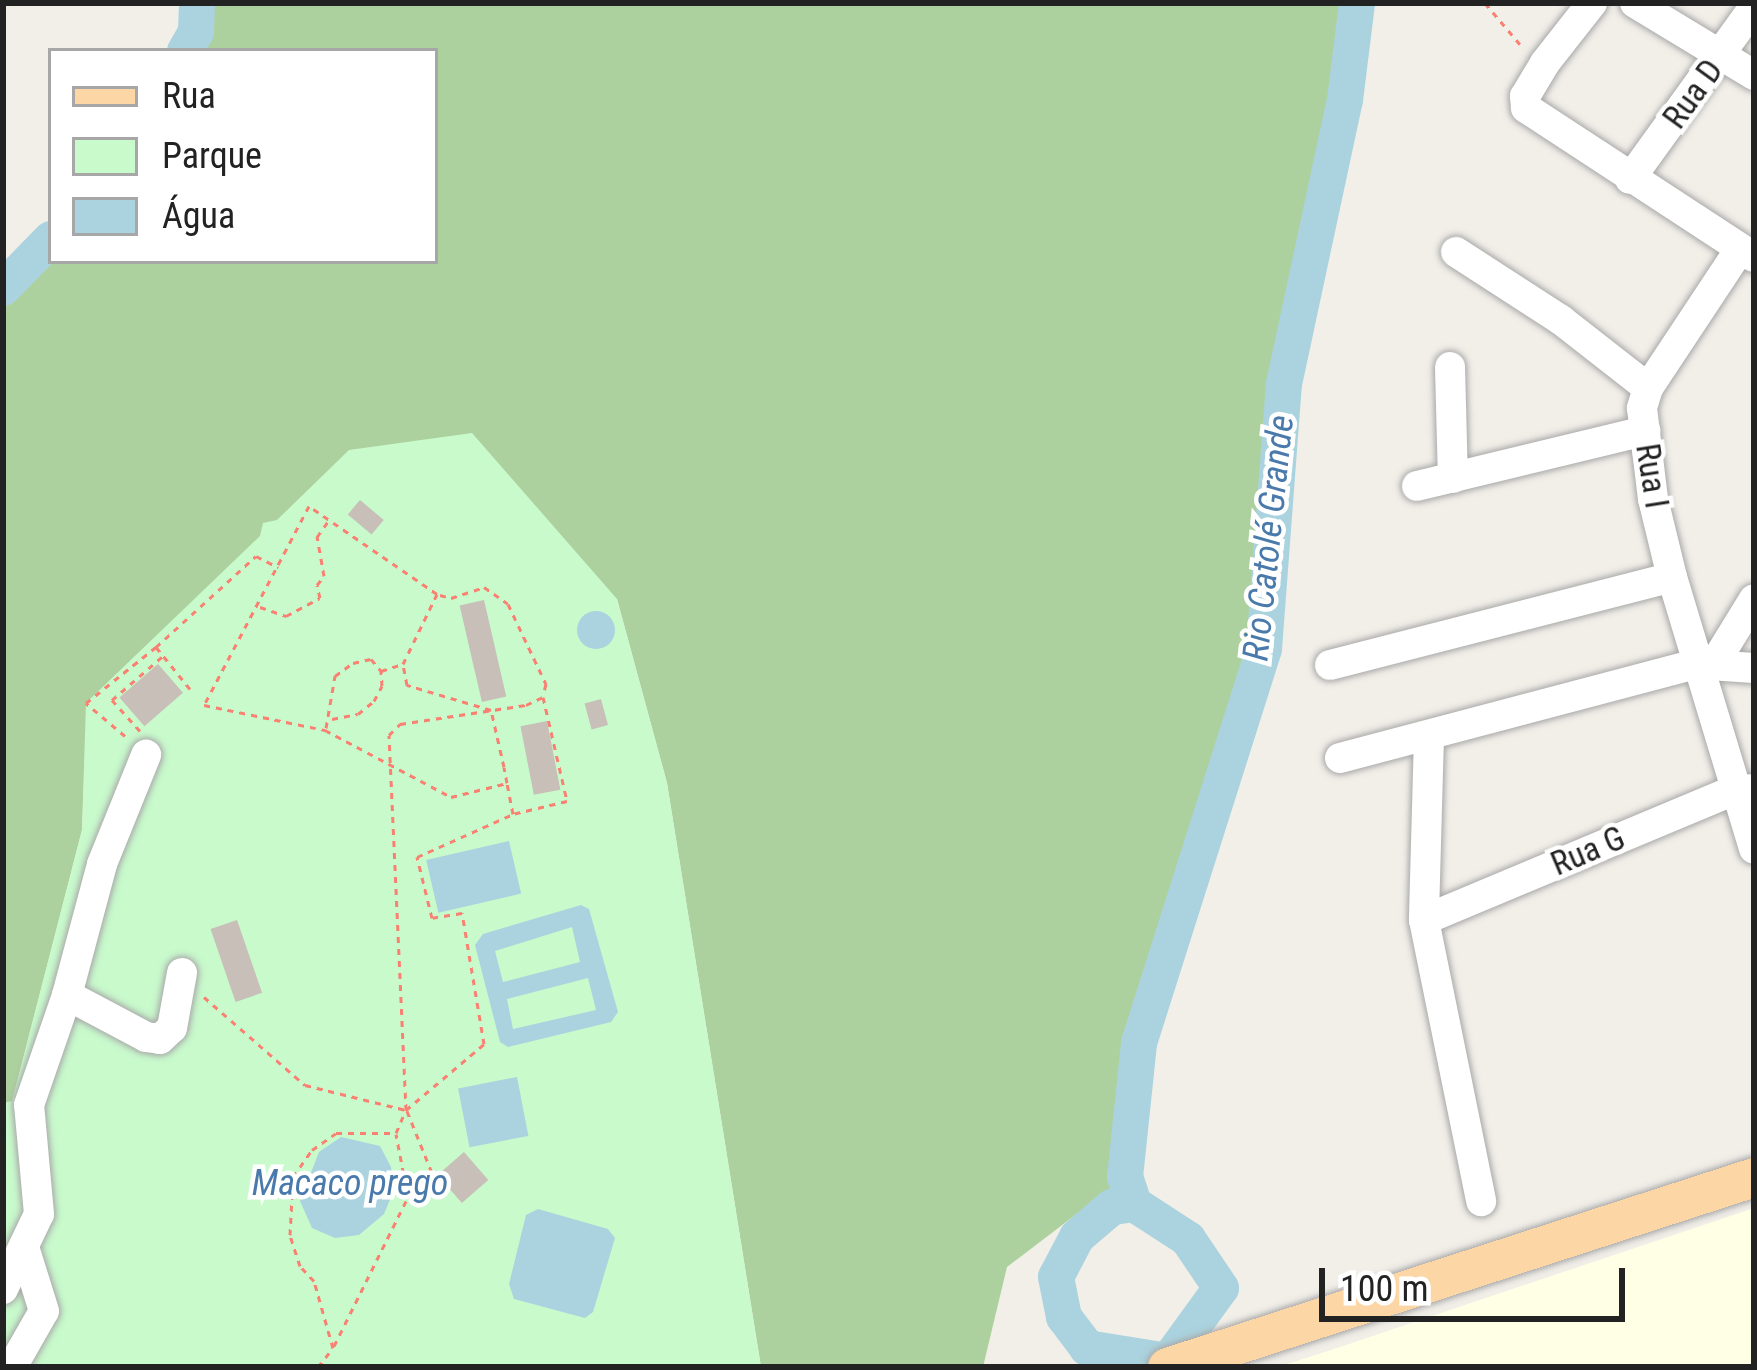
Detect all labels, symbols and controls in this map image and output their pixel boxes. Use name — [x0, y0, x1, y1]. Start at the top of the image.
legend — [48, 48, 438, 264]
street label: Rua D — [1655, 52, 1731, 136]
text: Rua — [162, 75, 216, 117]
text: Parque — [162, 135, 262, 177]
text: Água — [162, 195, 235, 237]
water label: Rio Catolé Grande — [1235, 413, 1303, 663]
street label: Rua I — [1627, 441, 1677, 511]
street label: Rua G — [1545, 818, 1631, 884]
water label: Macaco prego — [252, 1162, 448, 1206]
scale bar — [1325, 1244, 1631, 1318]
text: 100 m — [1340, 1268, 1429, 1310]

